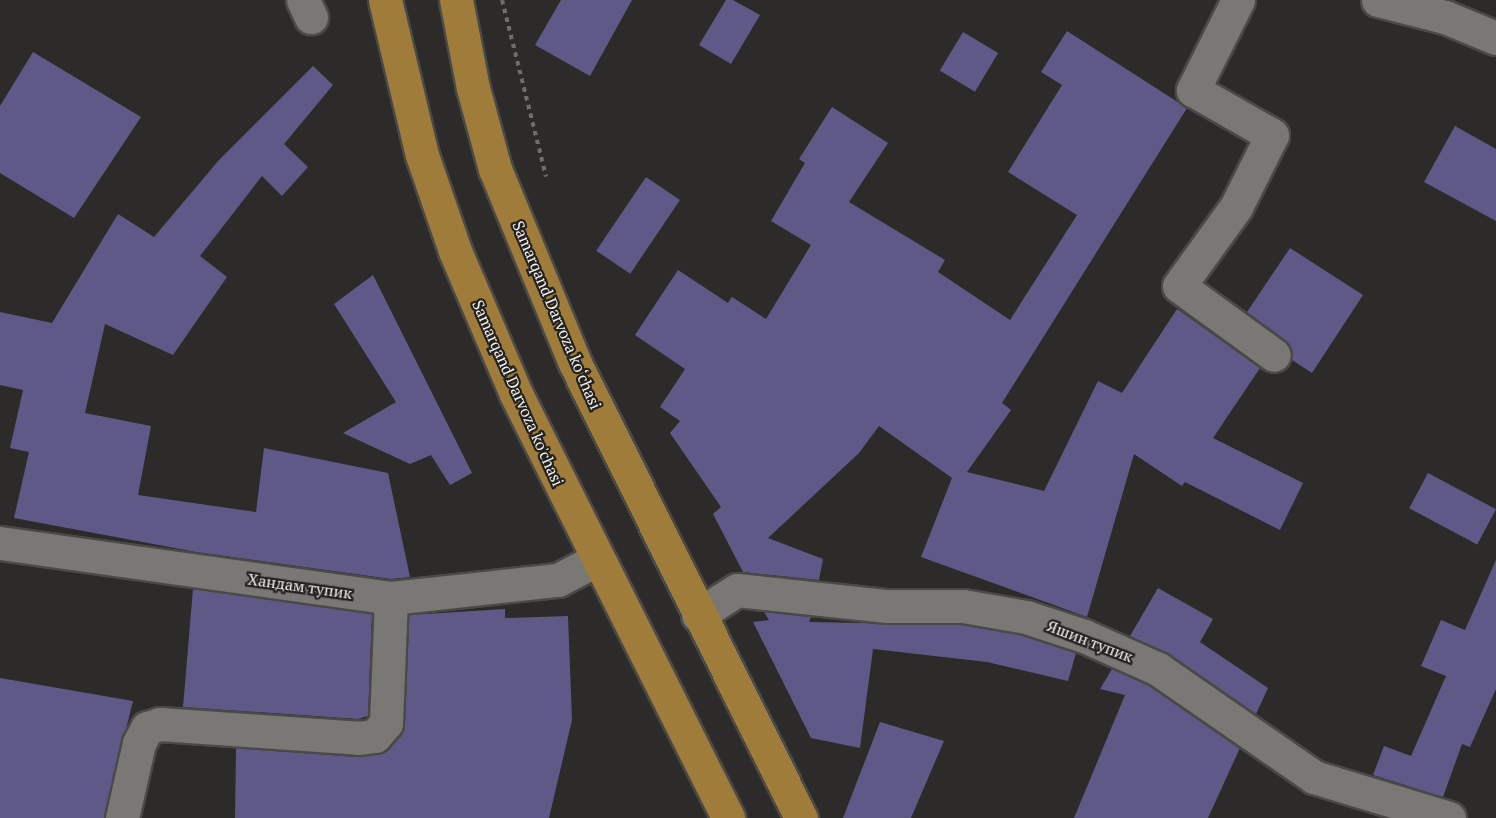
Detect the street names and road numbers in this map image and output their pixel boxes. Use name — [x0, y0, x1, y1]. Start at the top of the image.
street label: Samarqand Darvoza ko‘chasi — [509, 218, 605, 412]
street label: Samarqand Darvoza ko'chasi — [468, 297, 568, 489]
street label: Хандам тупик — [246, 569, 354, 603]
street label: Яшин тупик — [1044, 616, 1136, 666]

